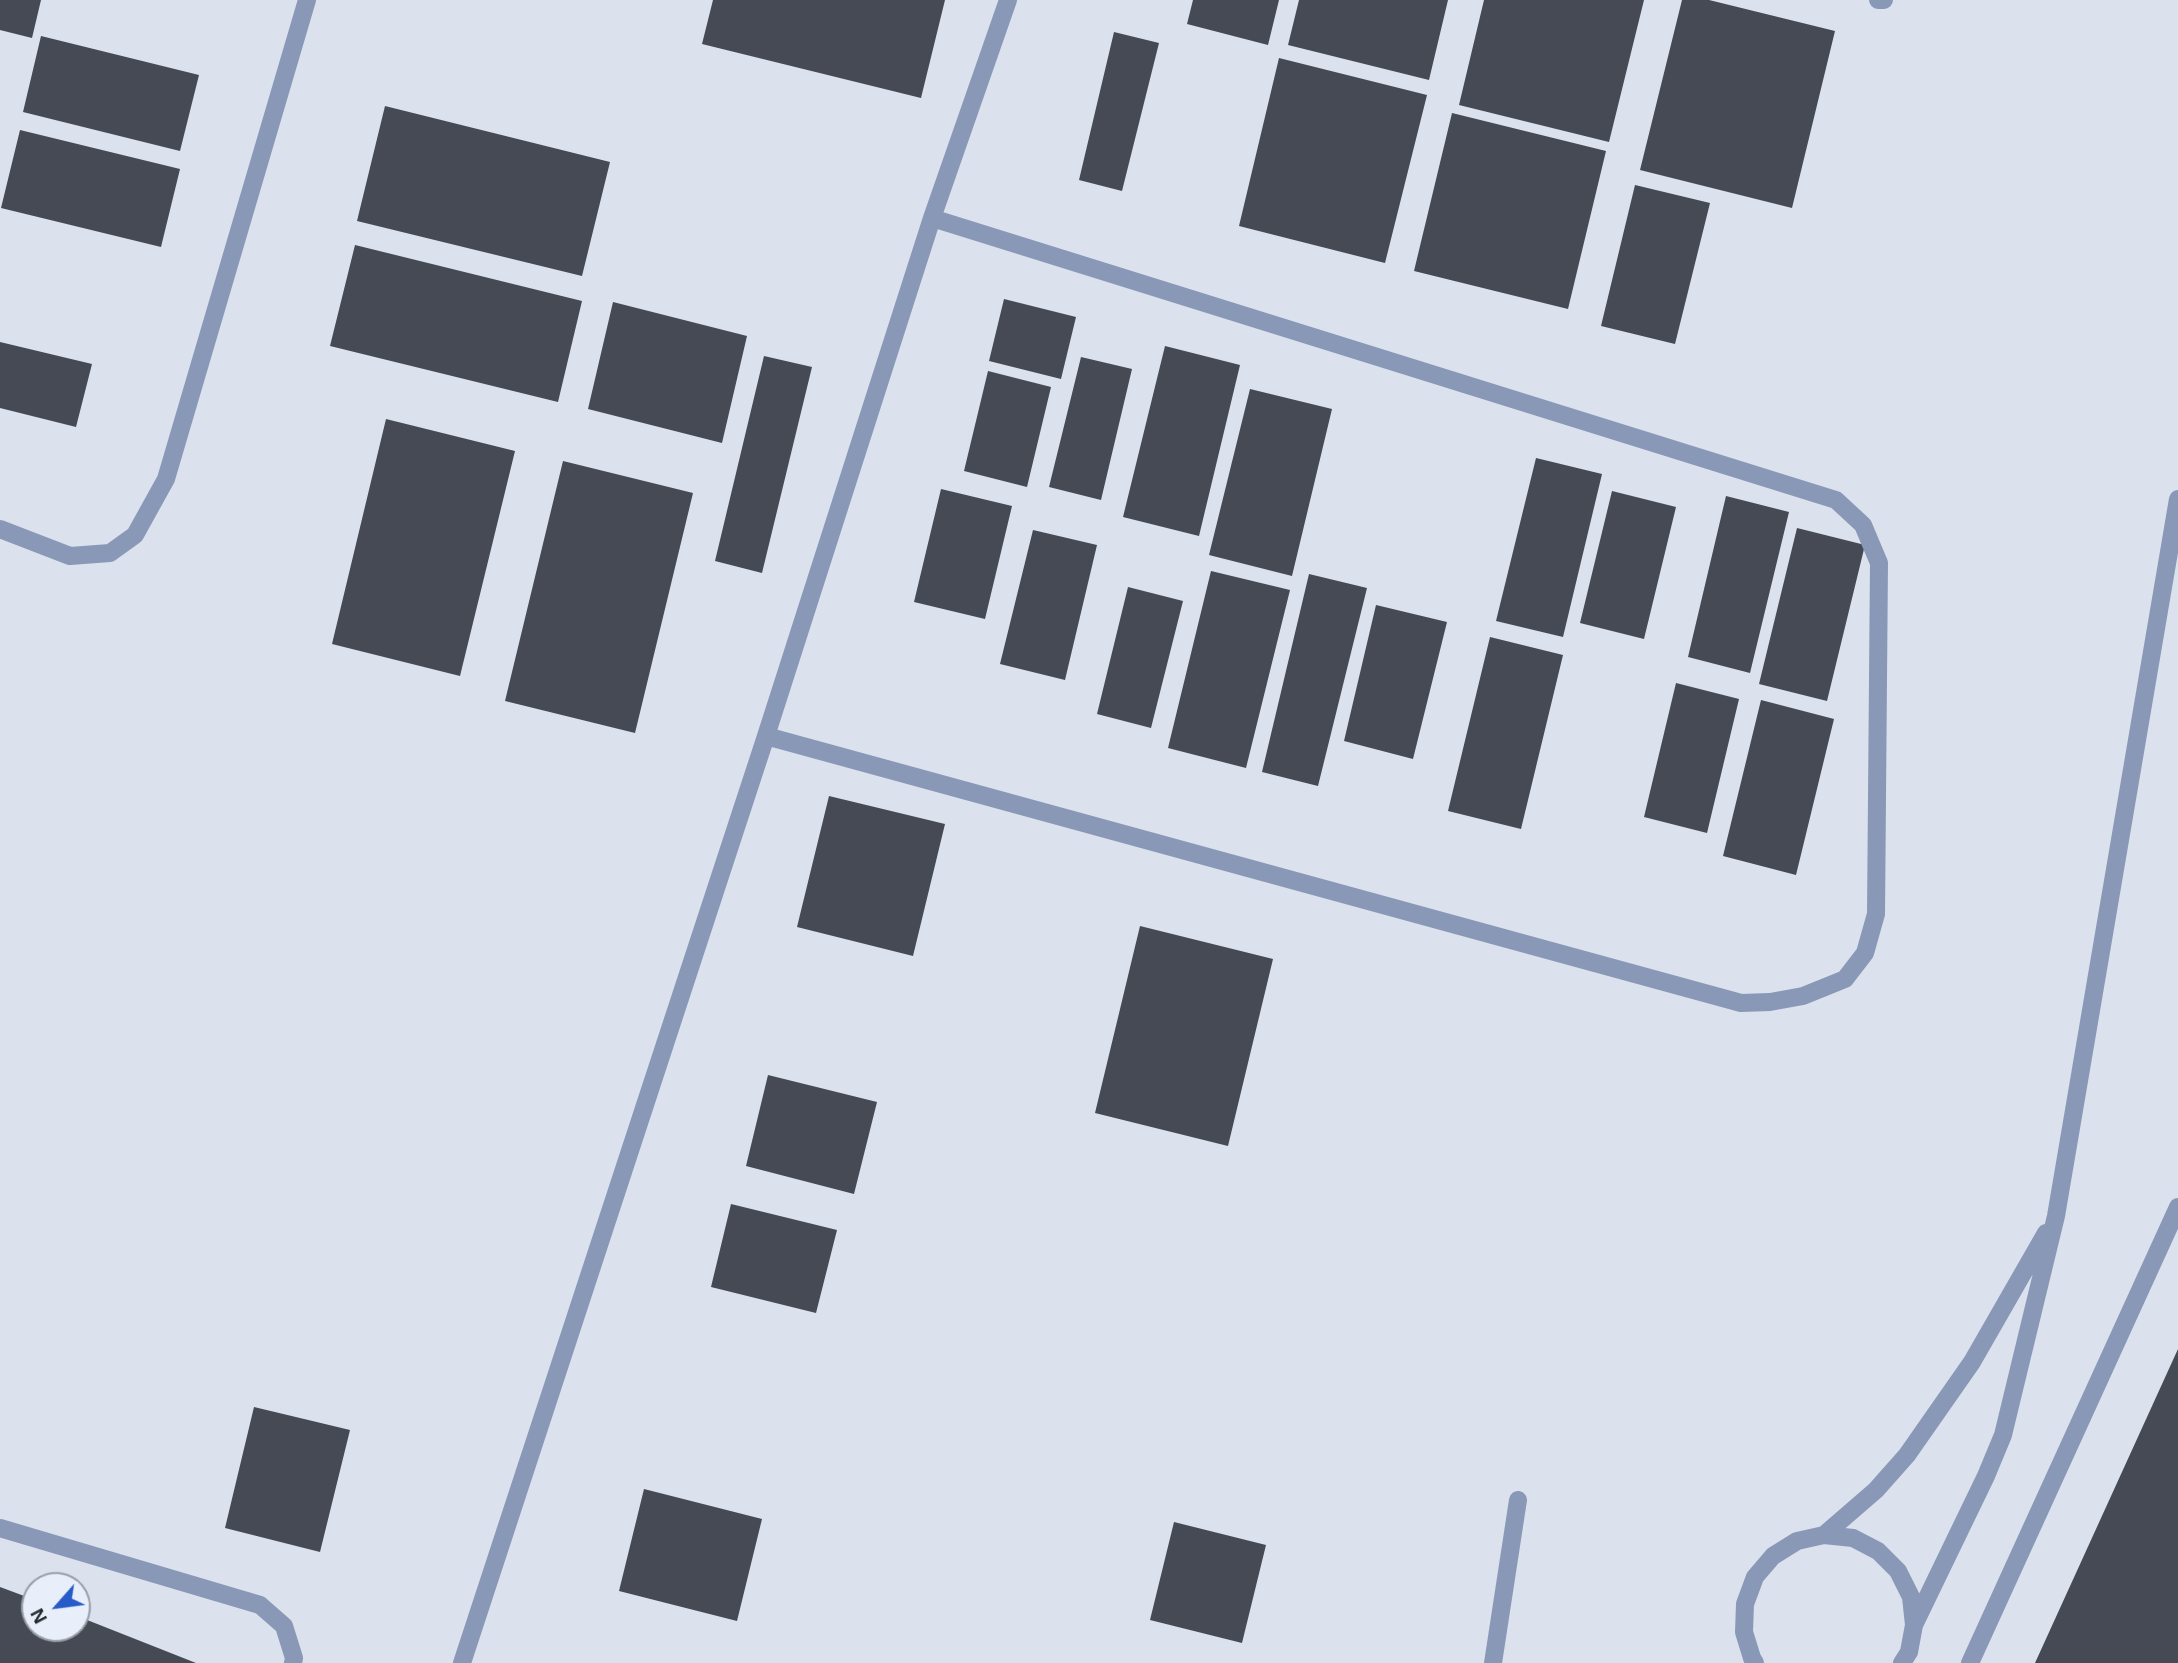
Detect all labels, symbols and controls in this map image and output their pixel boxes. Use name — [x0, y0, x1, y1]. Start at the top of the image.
north arrow — [21, 1572, 91, 1642]
text: N — [26, 1605, 51, 1627]

